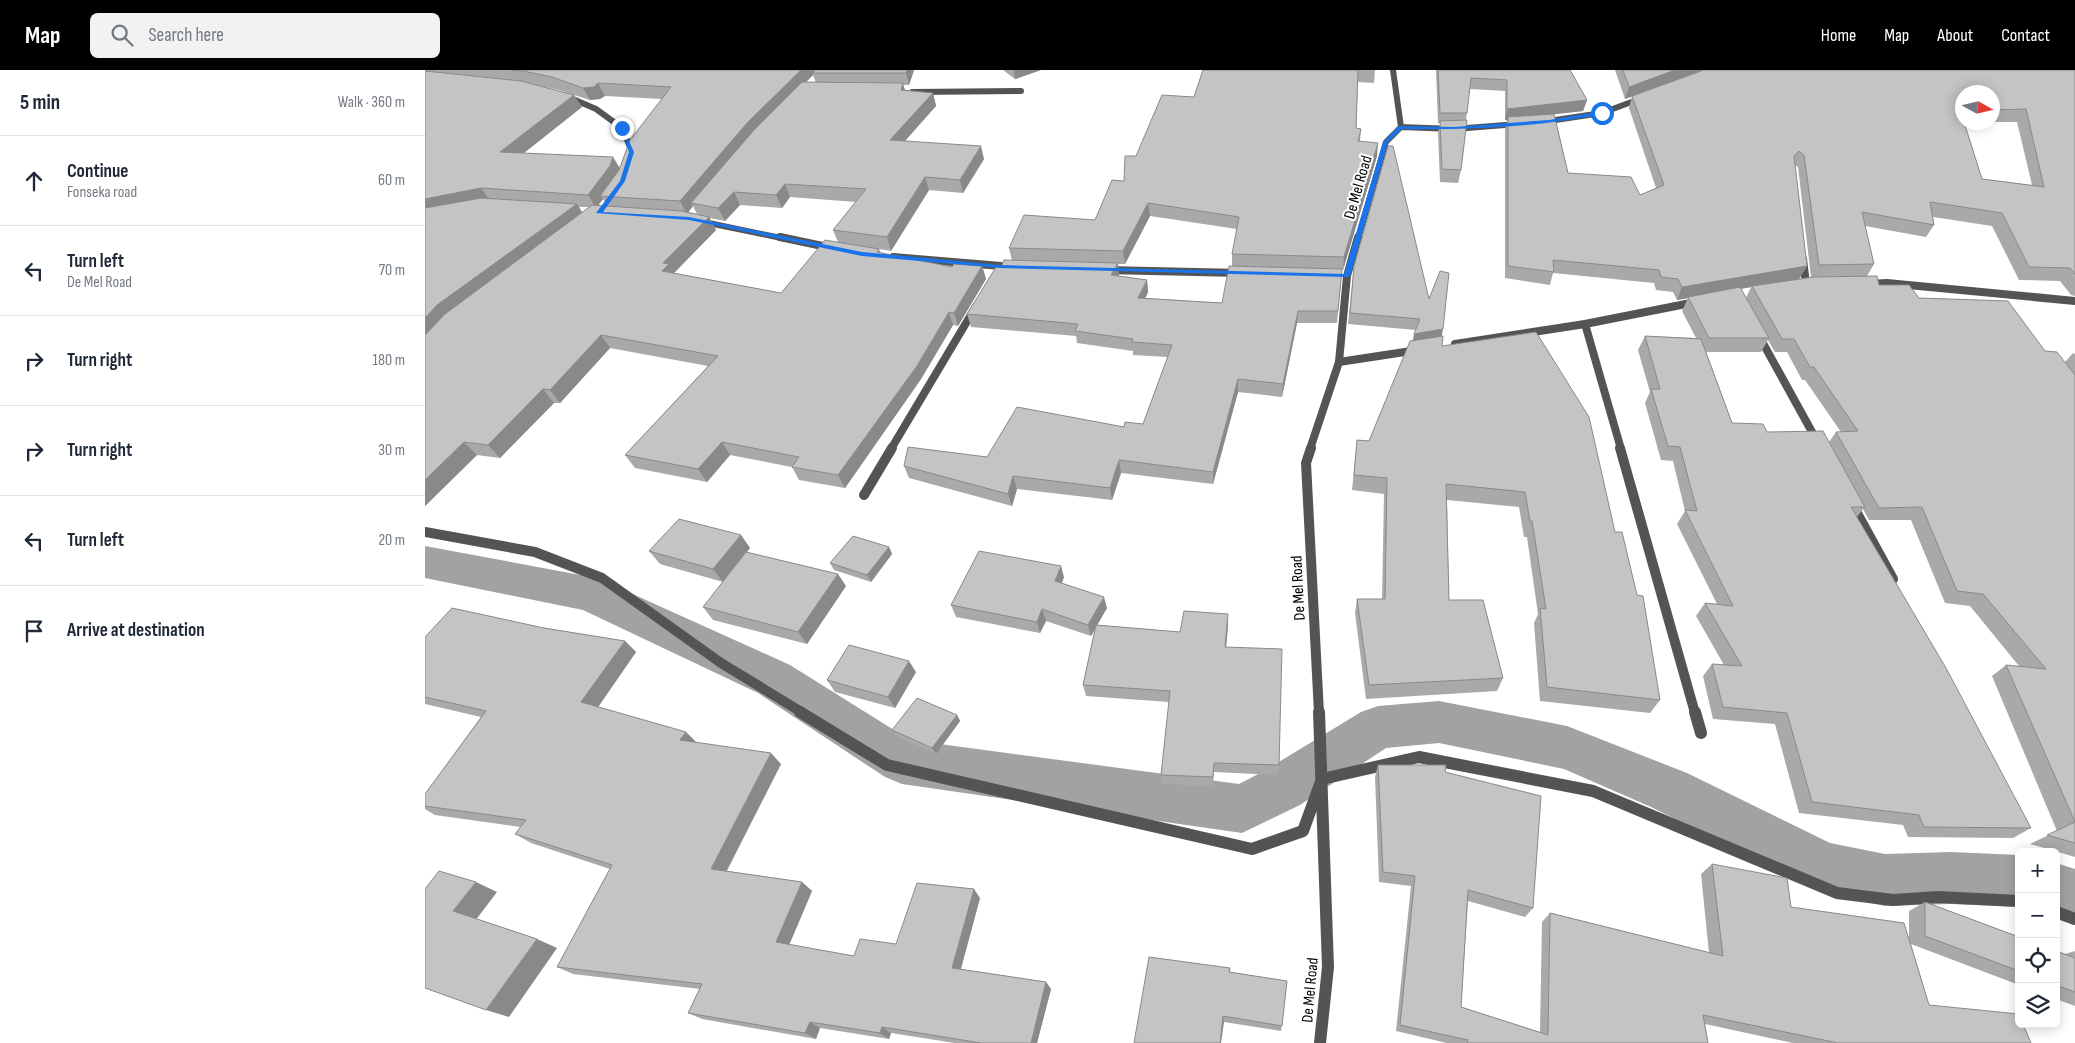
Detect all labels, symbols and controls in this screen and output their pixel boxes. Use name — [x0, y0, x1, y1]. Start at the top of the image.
search box — [90, 13, 440, 58]
text: Map — [25, 21, 60, 50]
icon: search — [108, 21, 136, 49]
text: Search here — [148, 24, 224, 47]
text: Home — [1821, 25, 1856, 46]
text: Map — [1884, 25, 1909, 46]
text: About — [1937, 25, 1973, 46]
text: Contact — [2001, 25, 2050, 46]
north arrow — [1955, 85, 2000, 130]
text: 5 min — [20, 90, 60, 115]
text: Walk · 360 m — [338, 93, 405, 112]
route start — [1591, 102, 1614, 125]
route end — [611, 117, 634, 140]
street label: De Mel Road — [1340, 154, 1377, 221]
text: Continue — [67, 160, 128, 183]
icon: ahead — [20, 167, 48, 195]
text: 60 m — [378, 171, 405, 190]
text: Fonseka road — [67, 183, 137, 202]
text: Turn left — [67, 250, 124, 273]
icon: left — [20, 257, 48, 285]
text: 70 m — [379, 261, 405, 280]
text: De Mel Road — [67, 273, 132, 292]
icon: right — [20, 347, 48, 375]
text: Turn right — [67, 349, 132, 372]
text: 180 m — [372, 351, 405, 370]
icon: right — [20, 437, 48, 465]
text: Turn right — [67, 439, 132, 462]
text: 30 m — [378, 441, 405, 460]
icon: left — [20, 527, 48, 555]
text: Turn left — [67, 529, 124, 552]
text: 20 m — [378, 531, 405, 550]
street label: De Mel Road — [1287, 555, 1310, 621]
icon: arrive — [20, 617, 48, 645]
text: Arrive at destination — [67, 619, 205, 642]
map controls — [2015, 848, 2060, 1028]
button: + — [2015, 848, 2060, 893]
button: − — [2015, 893, 2060, 938]
button: locate — [2015, 938, 2060, 983]
street label: De Mel Road — [1298, 957, 1323, 1023]
button: layers — [2015, 983, 2060, 1028]

